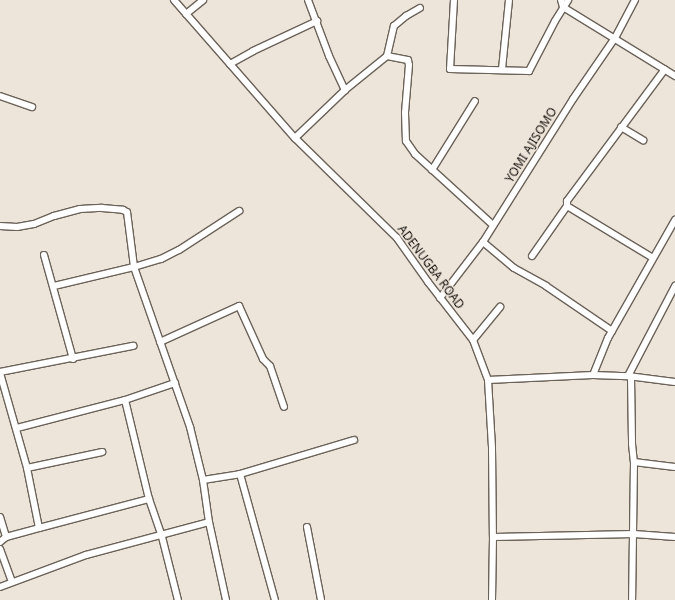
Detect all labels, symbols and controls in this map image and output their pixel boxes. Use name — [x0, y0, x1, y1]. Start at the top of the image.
street label: YOMI AJISOMO — [502, 105, 560, 185]
street label: ADENUGBA ROAD — [395, 222, 467, 312]

